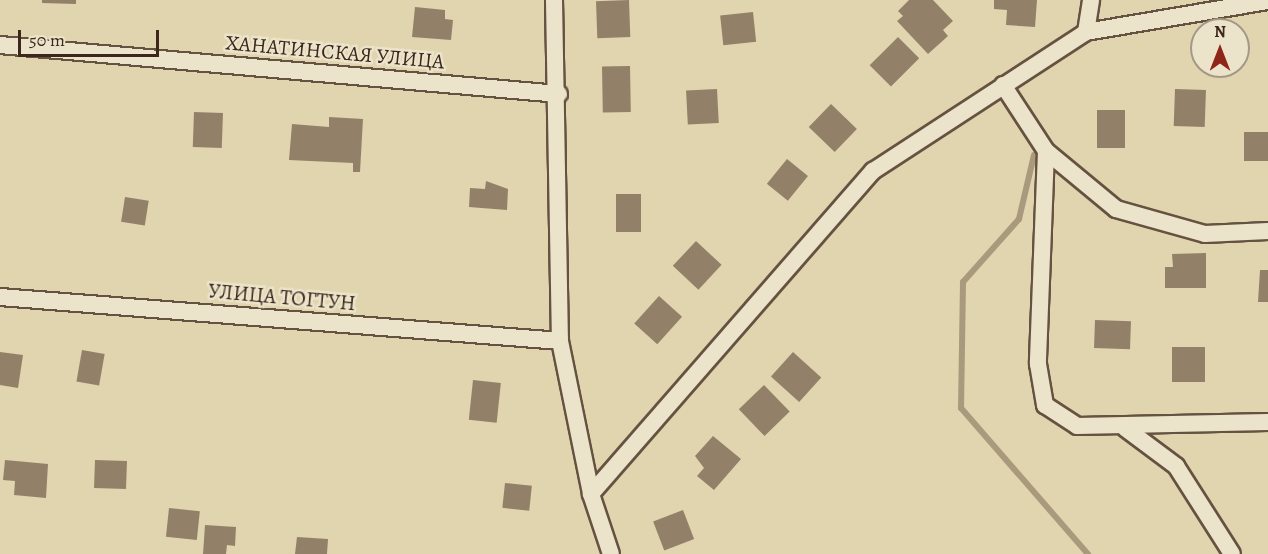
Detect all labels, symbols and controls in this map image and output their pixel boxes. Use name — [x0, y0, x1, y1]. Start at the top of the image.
scale bar — [21, 18, 162, 56]
north arrow — [1190, 18, 1250, 78]
text: N — [1214, 21, 1226, 43]
text: 50 m — [29, 28, 65, 52]
street label: ХАНАТИНСКАЯ УЛИЦА — [224, 30, 446, 74]
street label: УЛИЦА ТОГТУН — [207, 278, 357, 316]

